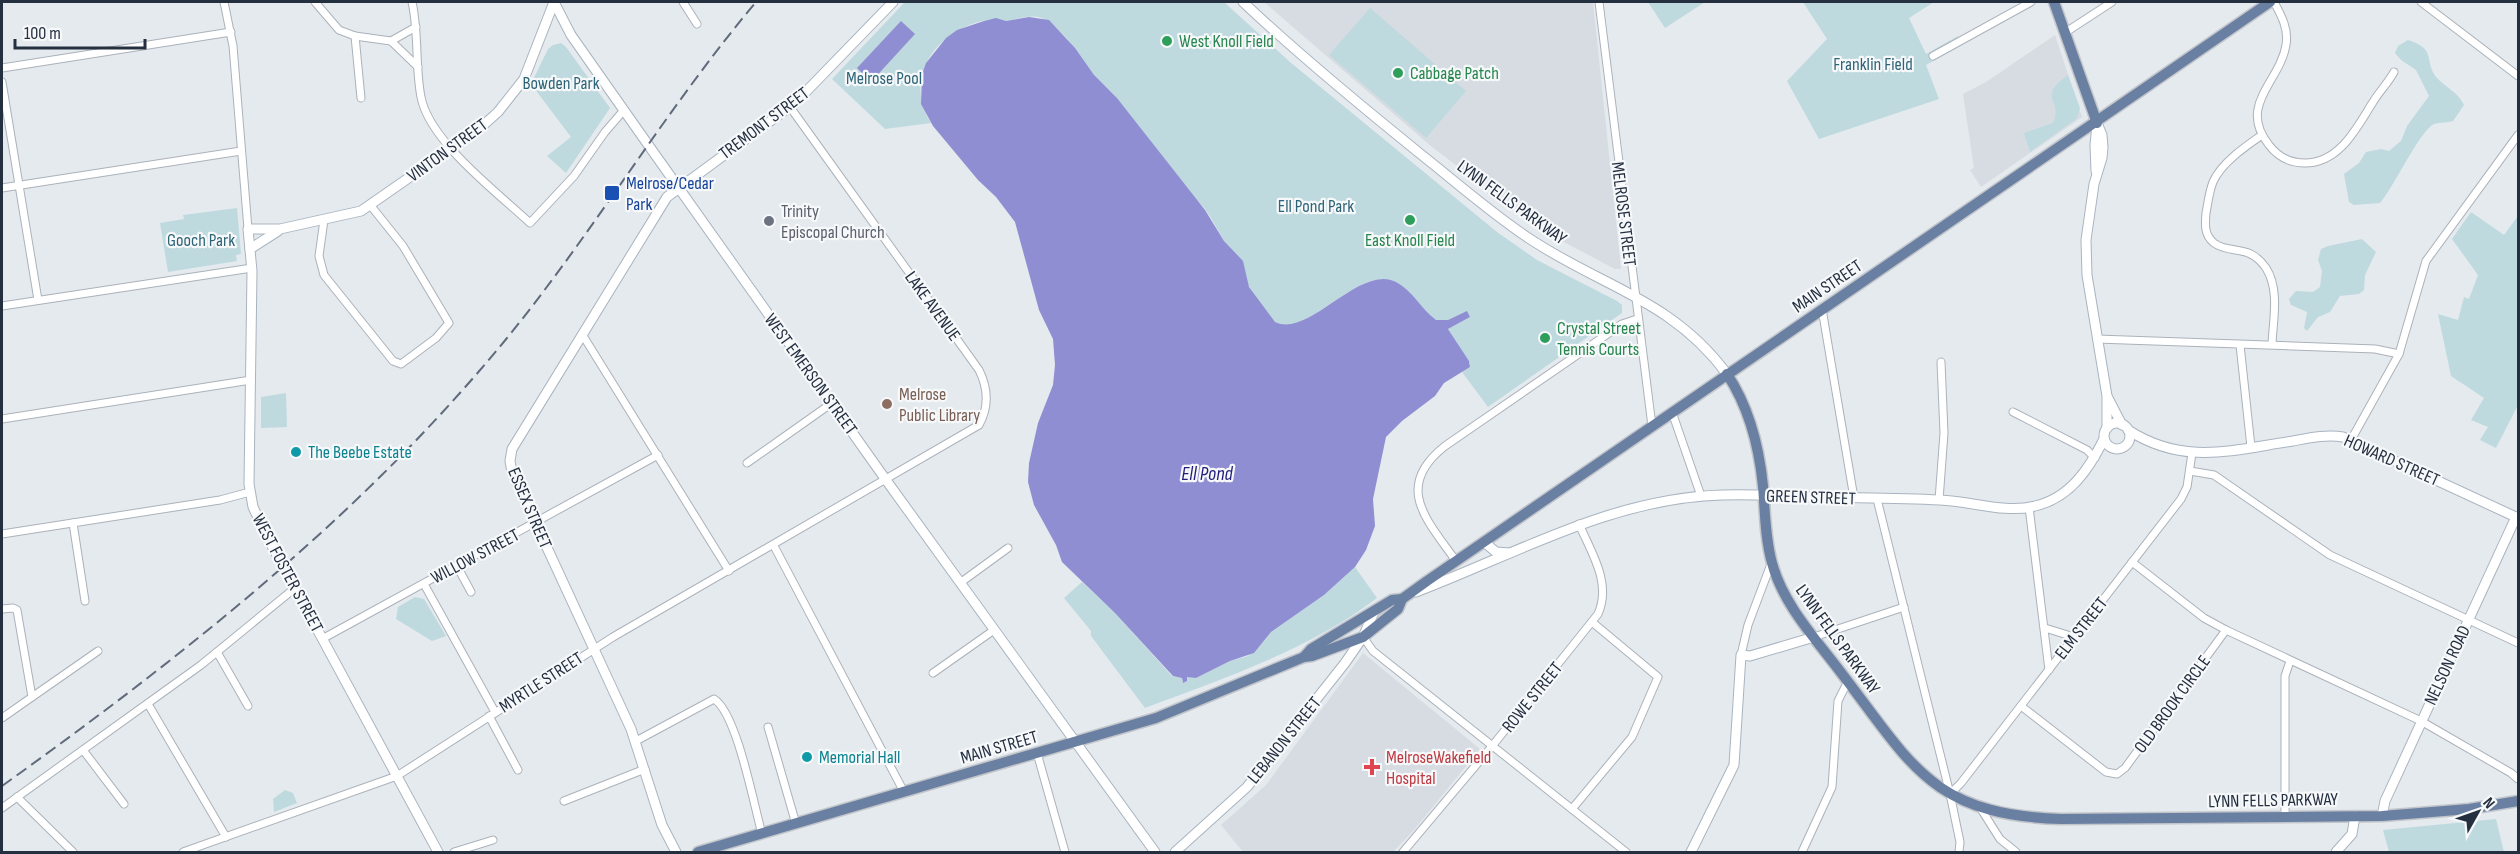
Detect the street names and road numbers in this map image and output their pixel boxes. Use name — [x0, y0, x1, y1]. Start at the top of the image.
street label: TREMONT STREET — [715, 83, 813, 164]
street label: VINTON STREET — [403, 114, 492, 187]
street label: LYNN FELLS PARKWAY — [1453, 156, 1571, 249]
street label: MELROSE STREET — [1607, 161, 1640, 267]
street label: MAIN STREET — [1788, 256, 1866, 317]
street label: LAKE AVENUE — [900, 267, 965, 345]
street label: WEST EMERSON STREET — [760, 310, 862, 439]
street label: HOWARD STREET — [2341, 430, 2443, 491]
street label: ESSEX STREET — [503, 465, 556, 552]
street label: GREEN STREET — [1766, 485, 1856, 510]
street label: WEST FOSTER STREET — [247, 510, 328, 636]
street label: WILLOW STREET — [427, 524, 523, 588]
street label: LYNN FELLS PARKWAY — [1791, 581, 1885, 698]
street label: ELM STREET — [2051, 593, 2112, 664]
street label: NELSON ROAD — [2420, 622, 2475, 708]
street label: MYRTLE STREET — [495, 648, 587, 717]
street label: OLD BROOK CIRCLE — [2130, 651, 2215, 757]
street label: ROWE STREET — [1498, 658, 1567, 737]
street label: LEBANON STREET — [1243, 693, 1326, 788]
street label: MAIN STREET — [958, 726, 1040, 769]
street label: LYNN FELLS PARKWAY — [2208, 789, 2339, 812]

